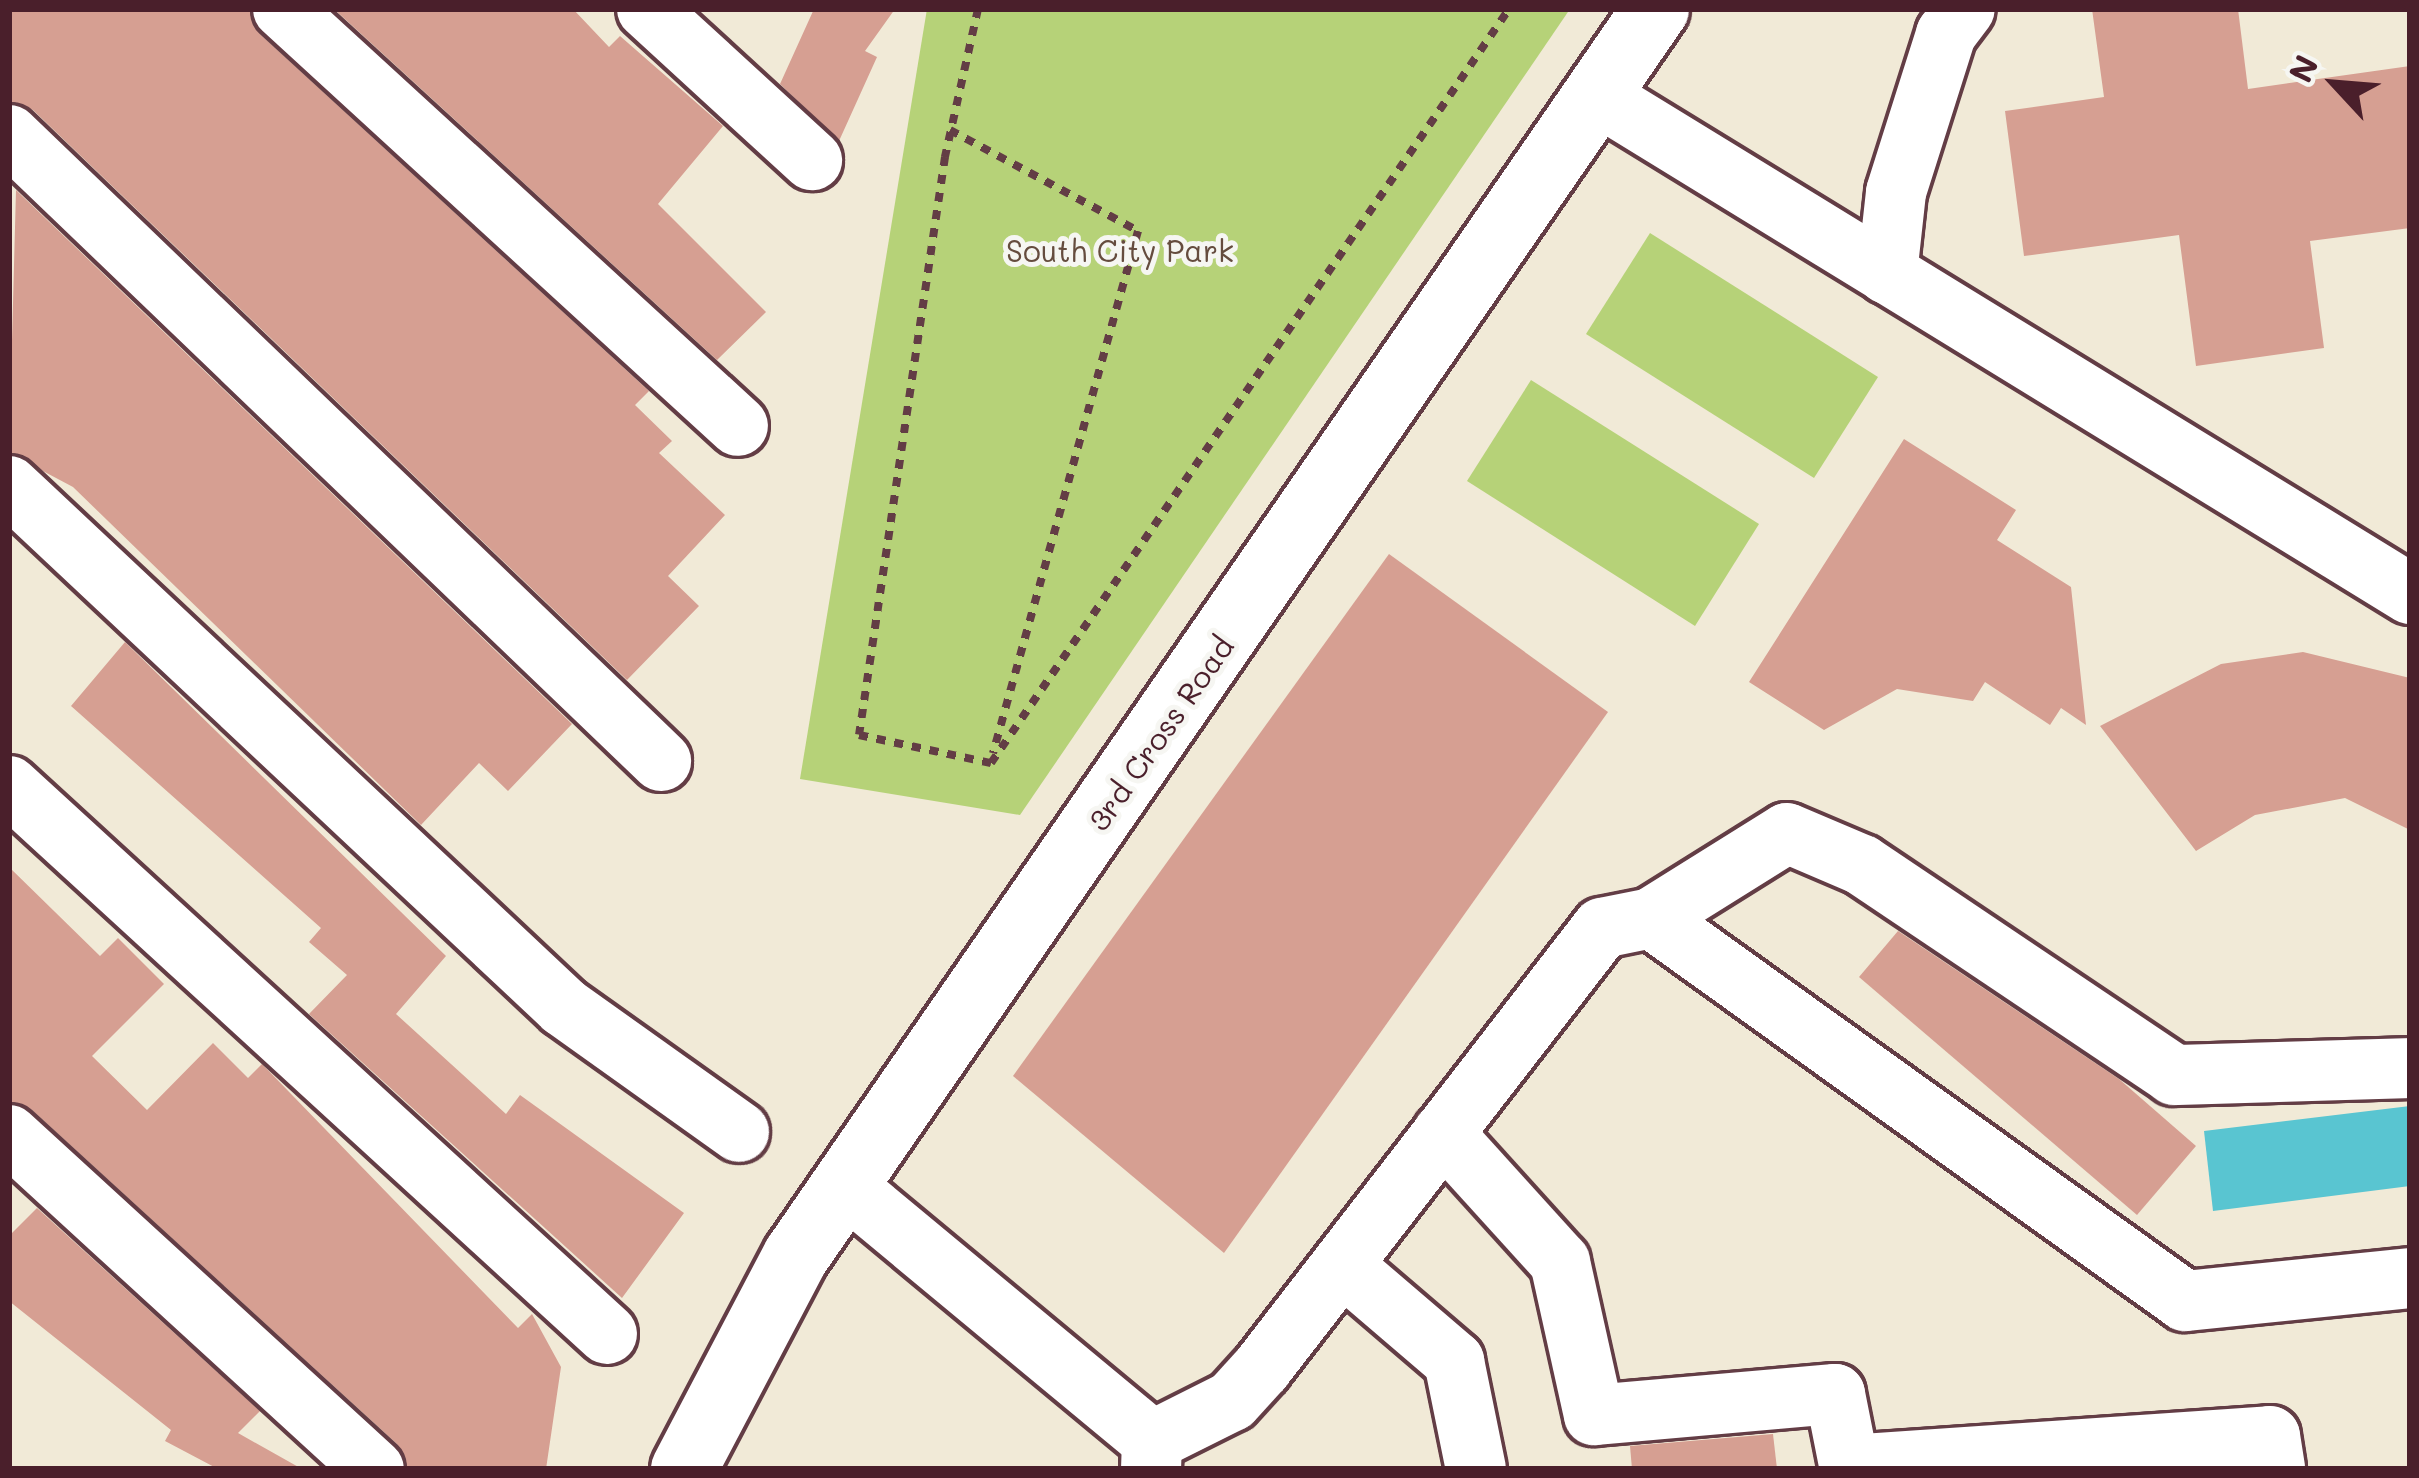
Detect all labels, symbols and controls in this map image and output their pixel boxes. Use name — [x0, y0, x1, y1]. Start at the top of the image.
north arrow — [2275, 24, 2395, 144]
text: N — [2277, 47, 2327, 89]
park label: South City Park — [1006, 232, 1234, 268]
street label: 3rd Cross Road — [1080, 629, 1240, 837]

